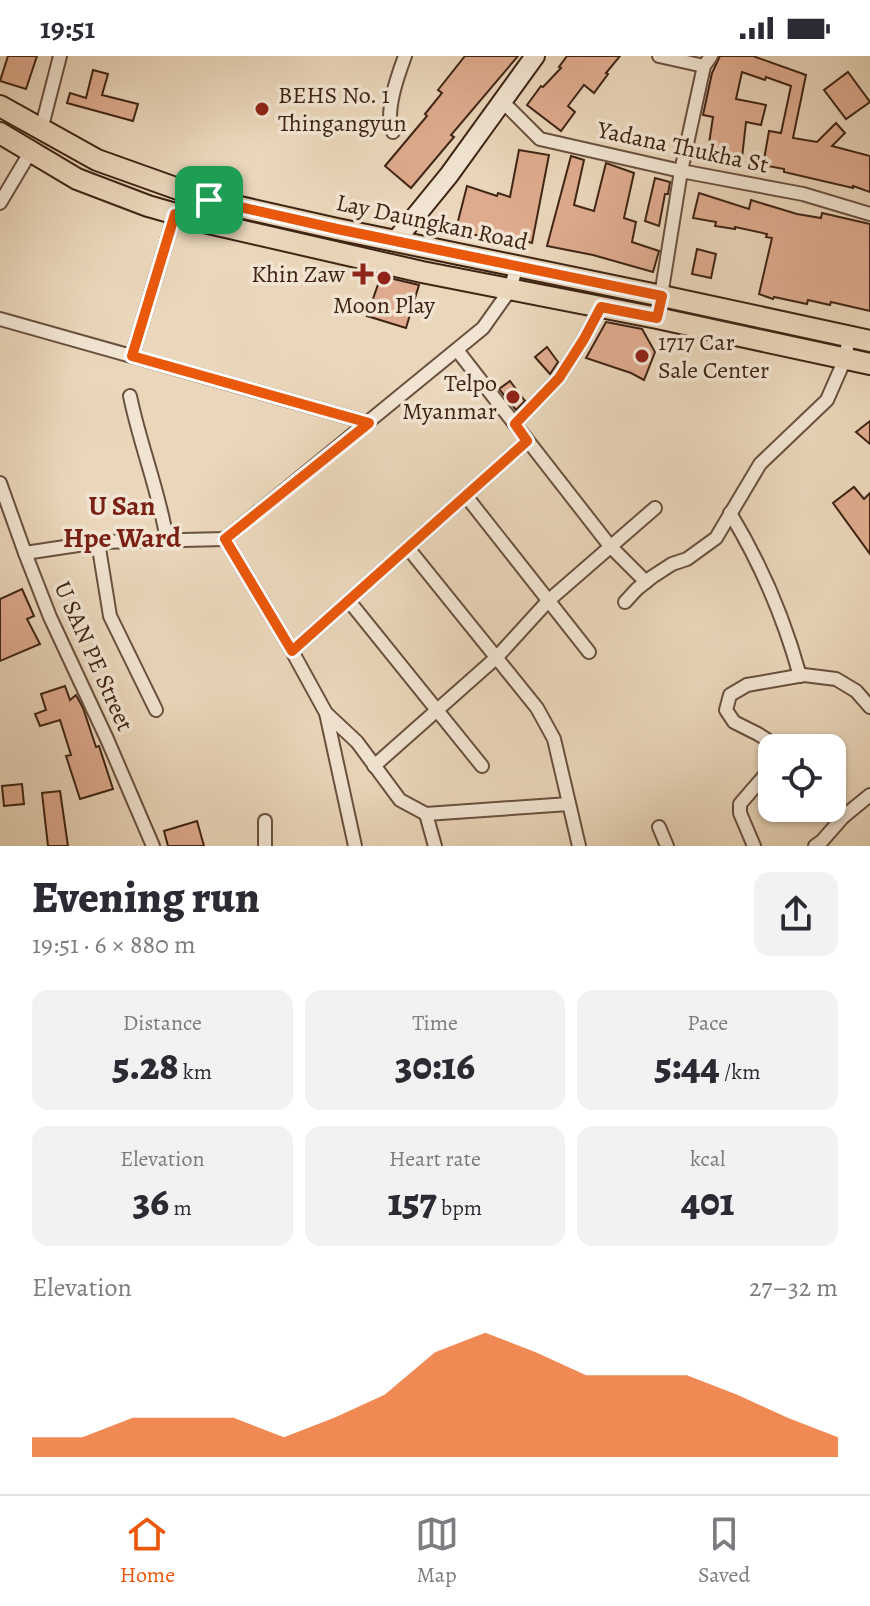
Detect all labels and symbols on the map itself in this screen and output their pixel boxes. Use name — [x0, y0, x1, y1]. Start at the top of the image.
place label: BEHS No. 1 Thingangyun — [278, 79, 407, 139]
marker: BEHS No. 1 Thingangyun — [253, 100, 271, 118]
street label: Yadana Thukha St — [594, 113, 771, 181]
pin — [175, 166, 243, 234]
street label: Lay Daungkan Road — [333, 186, 531, 258]
place label: Khin Zaw — [251, 258, 345, 290]
marker: Khin Zaw — [352, 263, 374, 285]
marker: Moon Play — [375, 269, 393, 287]
place label: Moon Play — [333, 289, 435, 321]
place label: 1717 Car Sale Center — [658, 326, 769, 386]
marker: 1717 Car Sale Center — [633, 347, 651, 365]
place label: Telpo Myanmar — [402, 367, 497, 427]
marker: Telpo Myanmar — [504, 388, 522, 406]
district label: U San Hpe Ward — [63, 487, 182, 557]
street label: U SAN PE Street — [47, 576, 141, 736]

